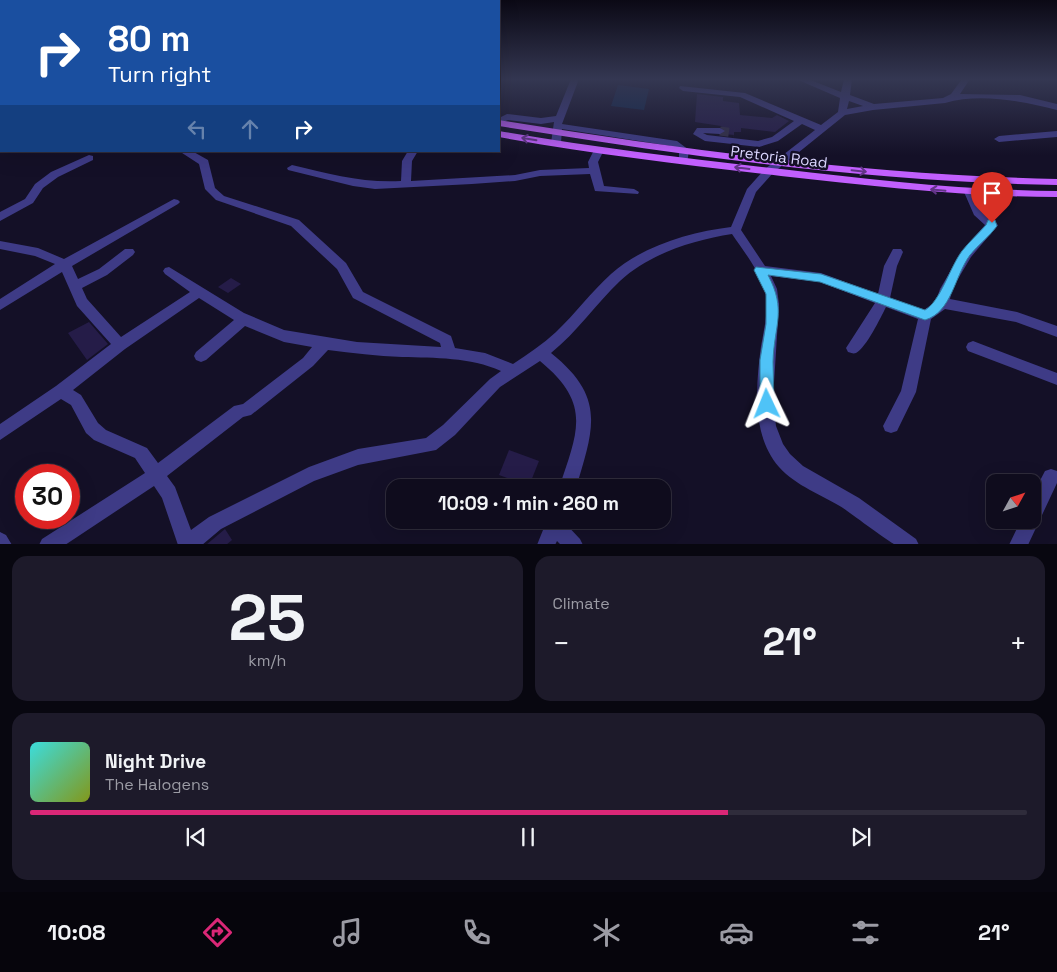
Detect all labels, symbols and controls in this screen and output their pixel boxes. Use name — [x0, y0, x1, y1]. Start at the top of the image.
text: 80 m — [108, 17, 190, 61]
icon: right — [25, 20, 90, 85]
text: Turn right — [108, 60, 211, 88]
icon: left — [183, 115, 211, 143]
icon: ahead — [236, 115, 264, 143]
icon: right — [289, 115, 317, 143]
one-way arrow — [521, 134, 537, 144]
street label: Pretoria Road — [730, 141, 829, 172]
one-way arrow — [734, 163, 750, 173]
one-way arrow — [851, 166, 867, 176]
pin — [971, 172, 1013, 223]
icon: arrive — [978, 179, 1006, 207]
one-way arrow — [931, 185, 947, 194]
position arrow — [740, 377, 792, 429]
speed limit sign: 30 — [15, 464, 80, 529]
north arrow — [986, 474, 1041, 529]
map controls — [986, 474, 1041, 529]
text: 10:09 · 1 min · 260 m — [438, 491, 619, 516]
text: 25 — [228, 576, 306, 659]
text: Climate — [553, 593, 610, 614]
text: 21° — [762, 618, 817, 666]
text: − — [553, 625, 570, 661]
text: + — [1010, 625, 1027, 661]
text: km/h — [248, 650, 286, 671]
text: Night Drive — [105, 749, 206, 774]
text: The Halogens — [105, 774, 209, 795]
icon: previous — [182, 823, 210, 851]
icon: pause — [514, 823, 542, 851]
icon: next — [847, 823, 875, 851]
icon: directions — [200, 915, 235, 950]
icon: music — [330, 915, 365, 950]
icon: phone — [459, 915, 494, 950]
icon: climate — [589, 915, 624, 950]
icon: car — [719, 915, 754, 950]
icon: filters — [848, 915, 883, 950]
text: 10:08 — [47, 918, 106, 946]
text: 21° — [978, 918, 1010, 946]

